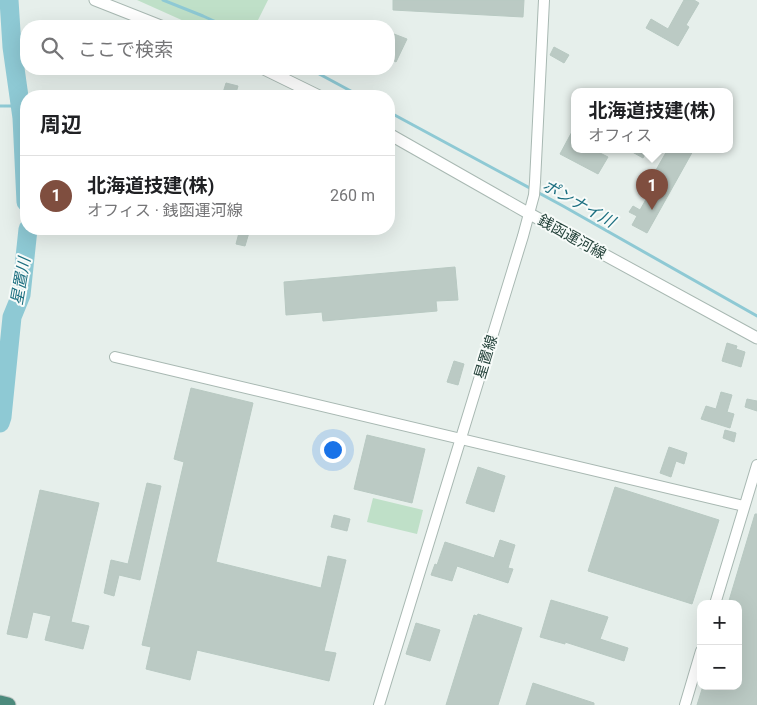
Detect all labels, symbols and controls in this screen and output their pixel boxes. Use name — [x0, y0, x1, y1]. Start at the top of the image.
search box — [20, 20, 395, 75]
icon: search — [38, 34, 66, 62]
text: ここで検索 — [78, 38, 173, 61]
popup — [571, 88, 733, 153]
text: 北海道技建(株) — [588, 99, 716, 122]
text: 周辺 — [40, 113, 82, 137]
text: オフィス — [588, 126, 652, 145]
pin: 1 — [636, 169, 668, 210]
text: 北海道技建(株) — [87, 174, 214, 197]
water label: ポンナイ川 — [539, 176, 620, 232]
text: 1 — [51, 186, 61, 205]
text: 260 m — [330, 186, 375, 205]
text: オフィス · 銭函運河線 — [87, 201, 243, 220]
street label: 銭函運河線 — [535, 211, 609, 263]
water label: 星置川 — [7, 254, 34, 306]
street label: 星置線 — [471, 333, 501, 381]
your location — [320, 437, 346, 463]
map controls — [697, 600, 742, 690]
button: + — [697, 600, 742, 645]
button: − — [697, 645, 742, 690]

